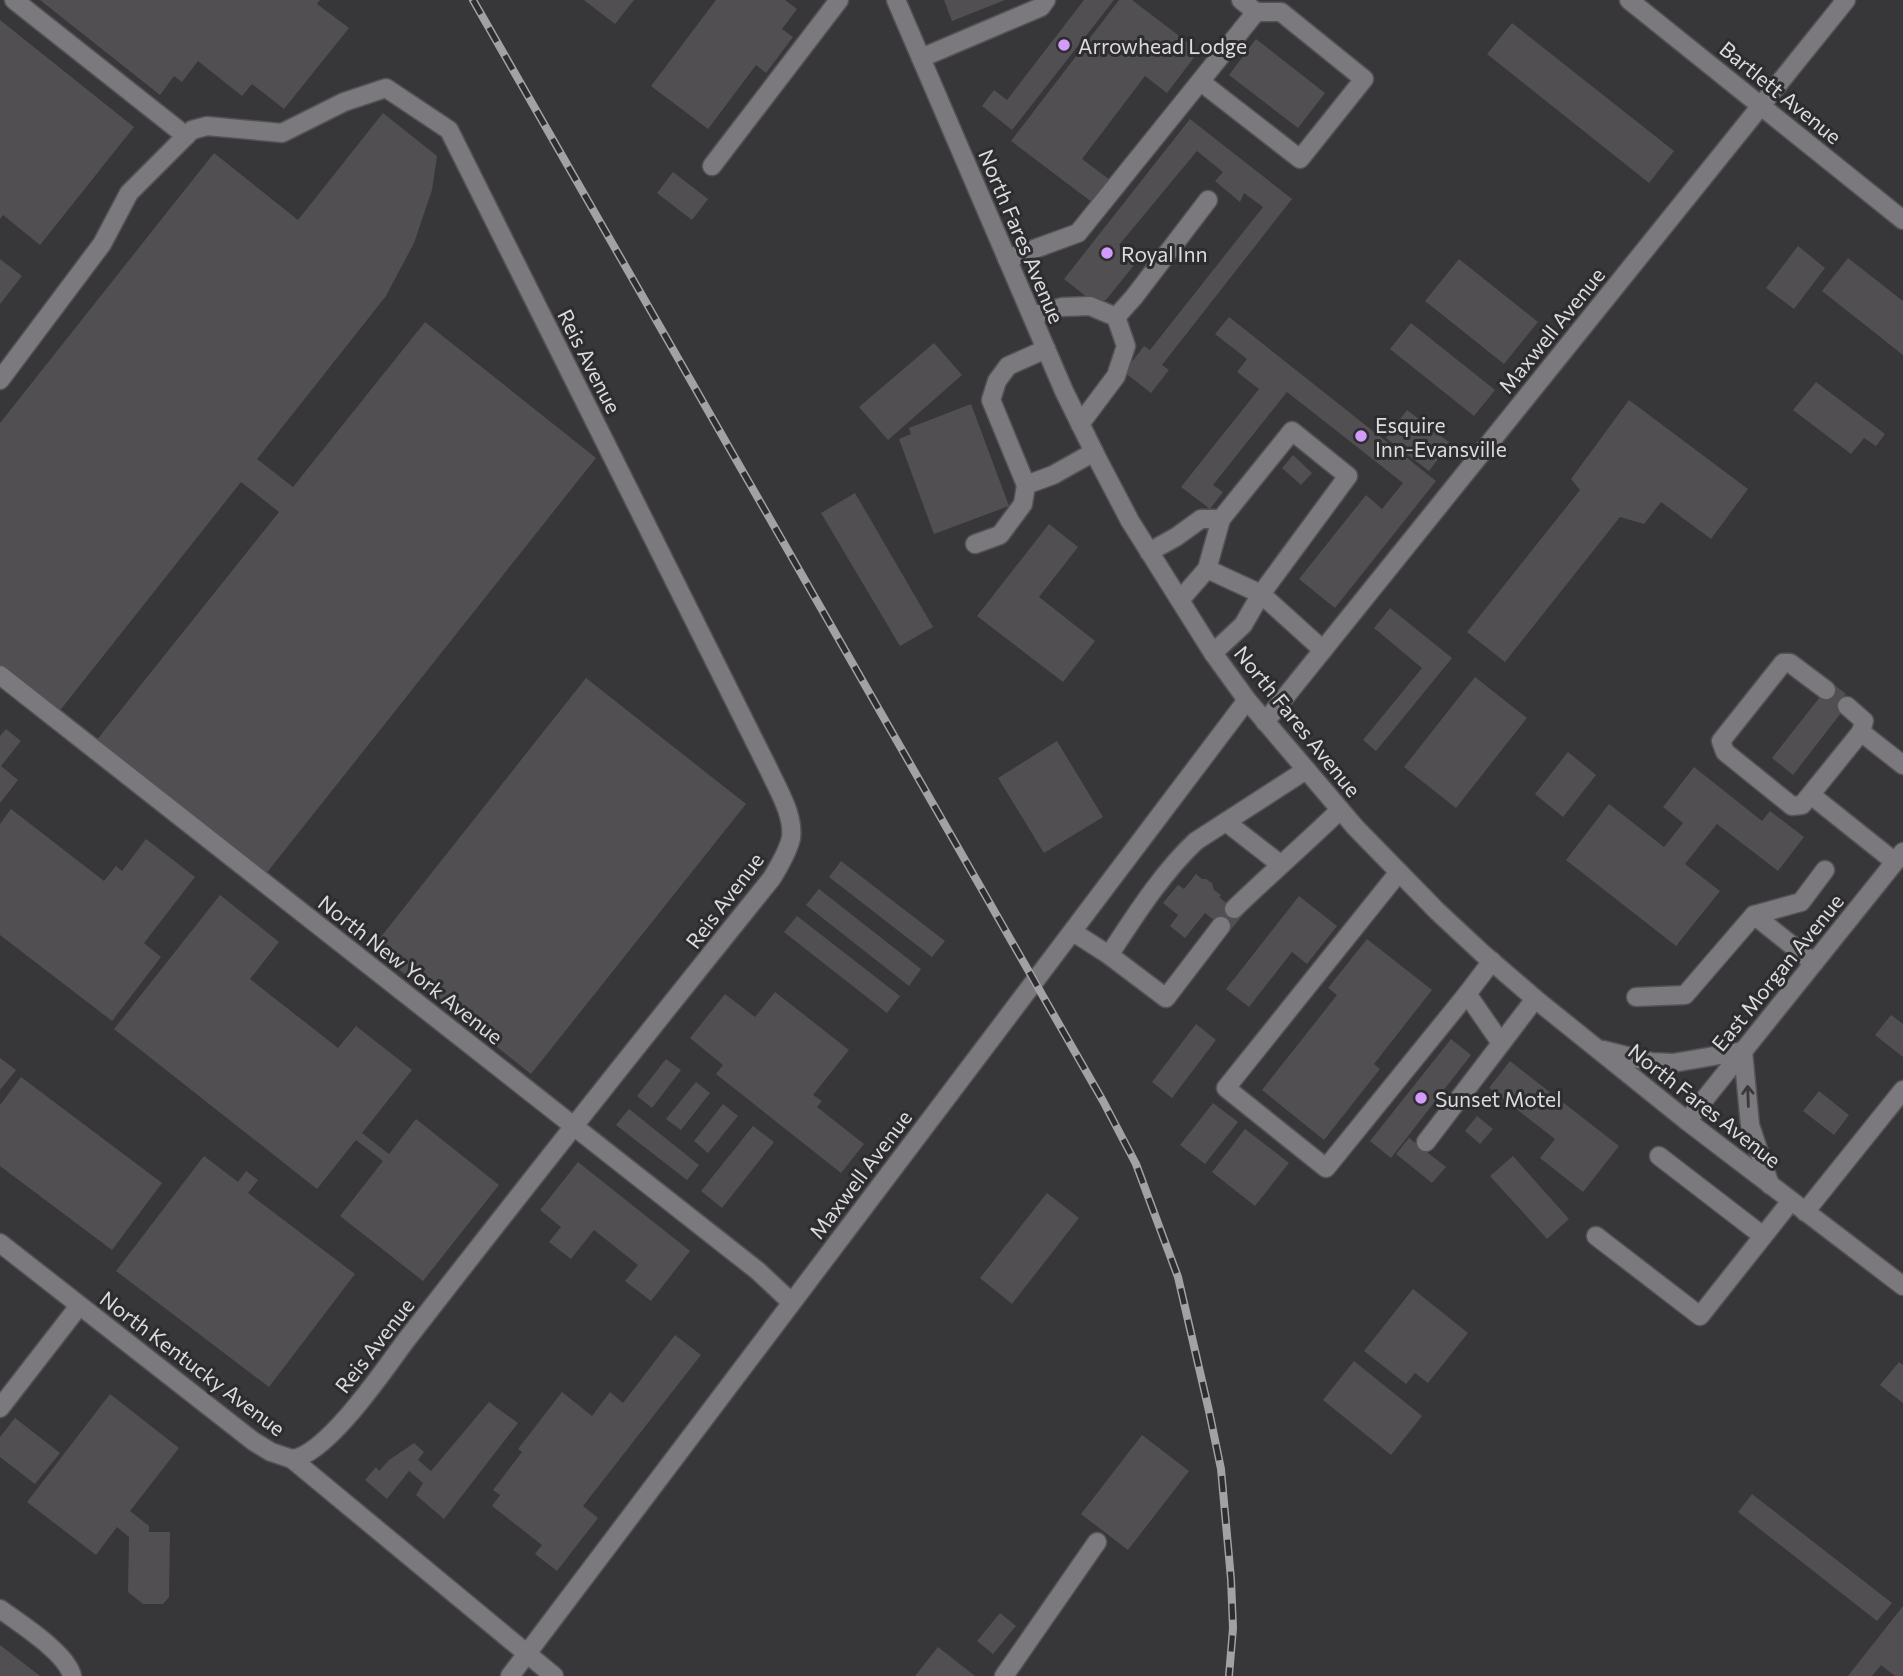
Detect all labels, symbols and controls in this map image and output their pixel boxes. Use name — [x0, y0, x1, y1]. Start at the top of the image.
place label: Arrowhead Lodge — [1078, 33, 1247, 58]
street label: Bartlett Avenue — [1715, 35, 1847, 149]
marker: Arrowhead Lodge — [1056, 37, 1072, 53]
street label: North Fares Avenue — [974, 145, 1070, 327]
place label: Royal Inn — [1121, 241, 1208, 266]
marker: Royal Inn — [1099, 245, 1115, 261]
street label: Maxwell Avenue — [1493, 262, 1609, 398]
street label: Reis Avenue — [553, 305, 627, 417]
place label: Esquire Inn-Evansville — [1375, 412, 1507, 461]
marker: Esquire Inn-Evansville — [1353, 428, 1369, 444]
street label: North Fares Avenue — [1230, 641, 1366, 801]
street label: Reis Avenue — [680, 847, 768, 953]
street label: East Morgan Avenue — [1706, 888, 1848, 1056]
street label: North New York Avenue — [314, 889, 508, 1049]
street label: North Fares Avenue — [1624, 1038, 1786, 1172]
one-way arrow — [1741, 1084, 1754, 1107]
place label: Sunset Motel — [1435, 1086, 1562, 1111]
marker: Sunset Motel — [1413, 1090, 1429, 1106]
street label: Maxwell Avenue — [804, 1105, 916, 1243]
street label: North Kentucky Avenue — [96, 1285, 290, 1441]
street label: Reis Avenue — [329, 1293, 419, 1397]

